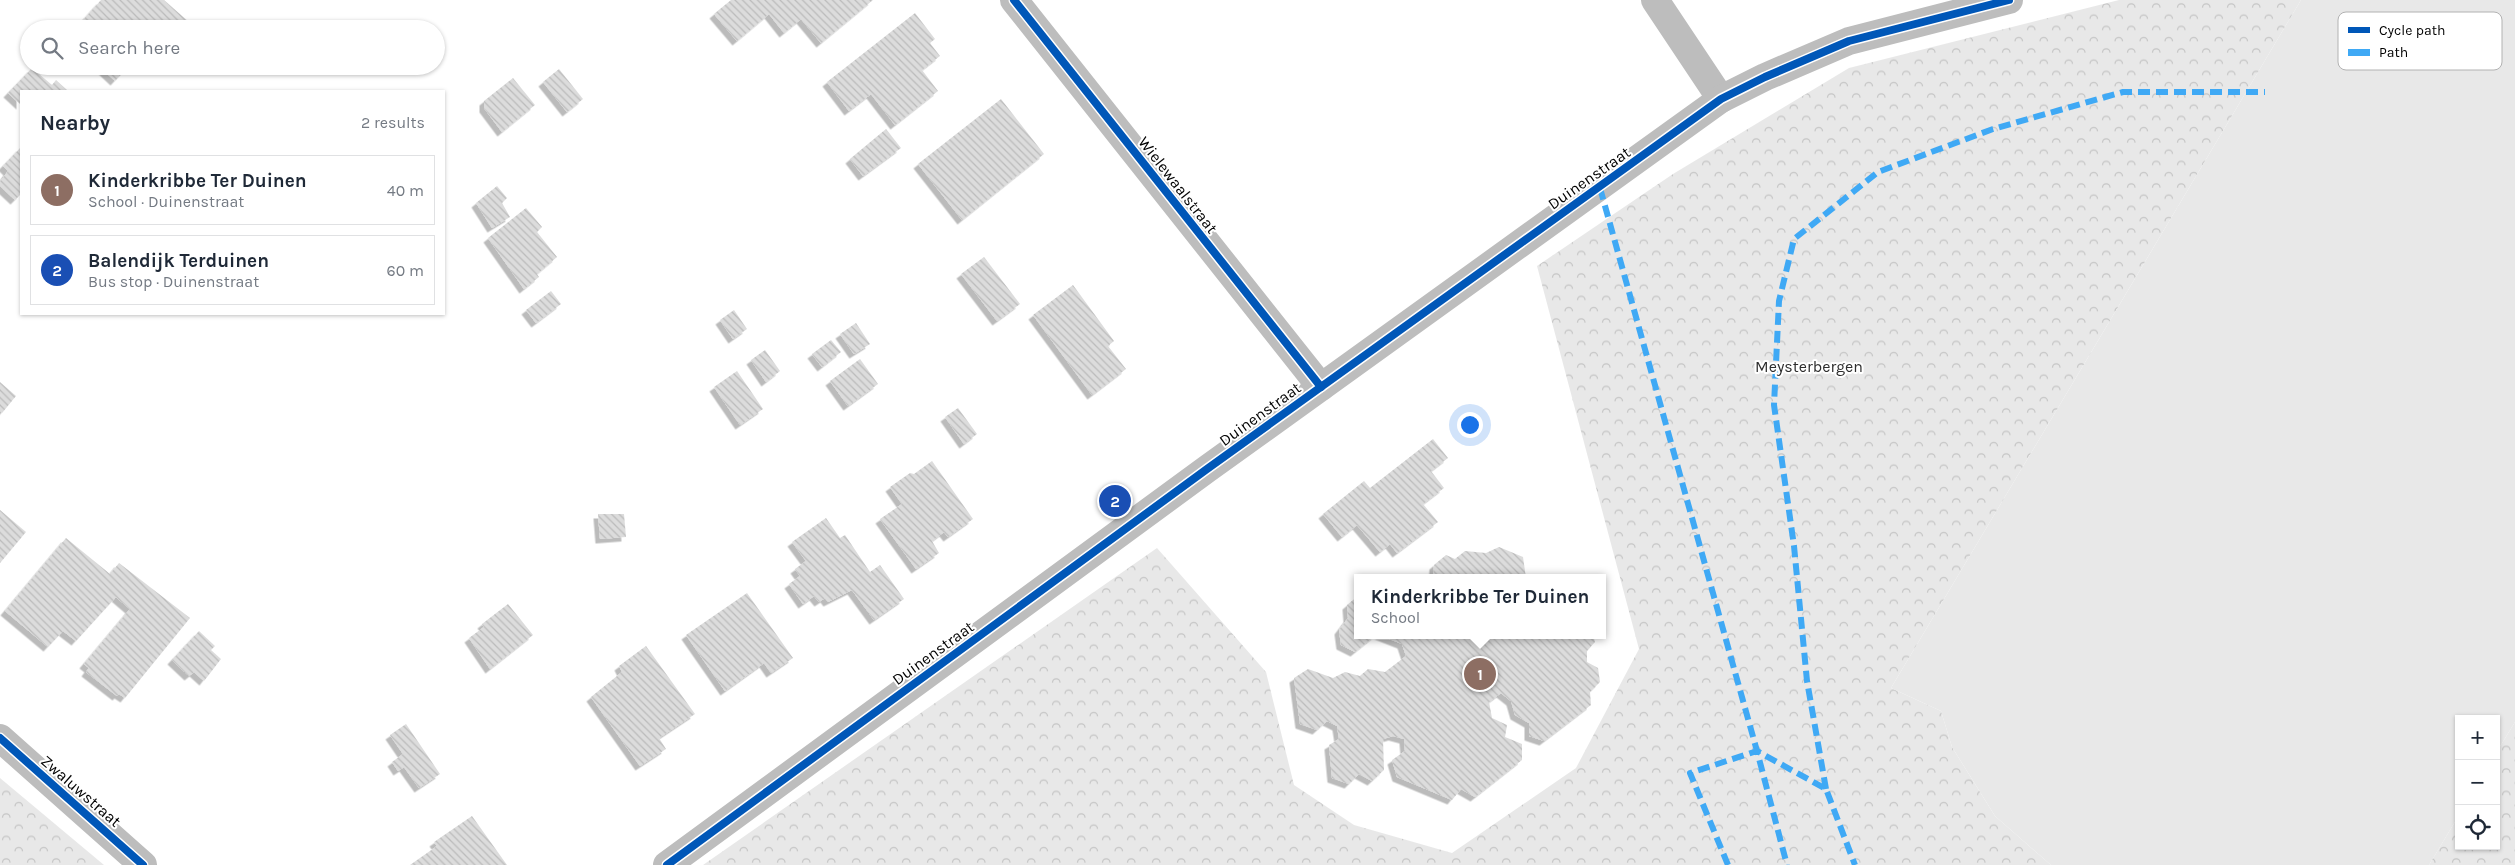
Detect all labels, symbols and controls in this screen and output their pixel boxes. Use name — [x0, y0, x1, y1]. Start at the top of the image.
legend — [2338, 12, 2502, 70]
search box — [20, 20, 445, 75]
text: Cycle path — [2379, 22, 2445, 39]
icon: search — [38, 34, 66, 62]
text: Search here — [78, 37, 180, 59]
text: Path — [2379, 44, 2408, 61]
text: Nearby — [40, 111, 110, 135]
text: 2 results — [361, 113, 425, 132]
street label: Wielewaalstraat — [1134, 133, 1222, 237]
street label: Duinenstraat — [1544, 143, 1634, 213]
text: Kinderkribbe Ter Duinen — [88, 170, 307, 192]
text: 1 — [54, 181, 60, 200]
text: 40 m — [387, 181, 424, 200]
text: School · Duinenstraat — [88, 192, 244, 211]
text: Balendijk Terduinen — [88, 250, 269, 272]
text: 2 — [52, 261, 62, 280]
text: 60 m — [387, 261, 424, 280]
text: Bus stop · Duinenstraat — [88, 272, 259, 291]
park label: Meysterbergen — [1755, 357, 1863, 376]
street label: Duinenstraat — [1215, 378, 1305, 450]
your location — [1457, 412, 1483, 438]
pin: 2 — [1099, 482, 1131, 520]
popup — [1354, 574, 1606, 639]
text: Kinderkribbe Ter Duinen — [1371, 586, 1589, 608]
text: School — [1371, 608, 1420, 627]
street label: Duinenstraat — [888, 617, 978, 689]
pin: 1 — [1464, 655, 1496, 693]
map controls — [2455, 715, 2500, 850]
button: + — [2455, 715, 2500, 760]
street label: Zwaluwstraat — [37, 751, 125, 831]
button: − — [2455, 760, 2500, 805]
button: locate — [2455, 805, 2500, 850]

